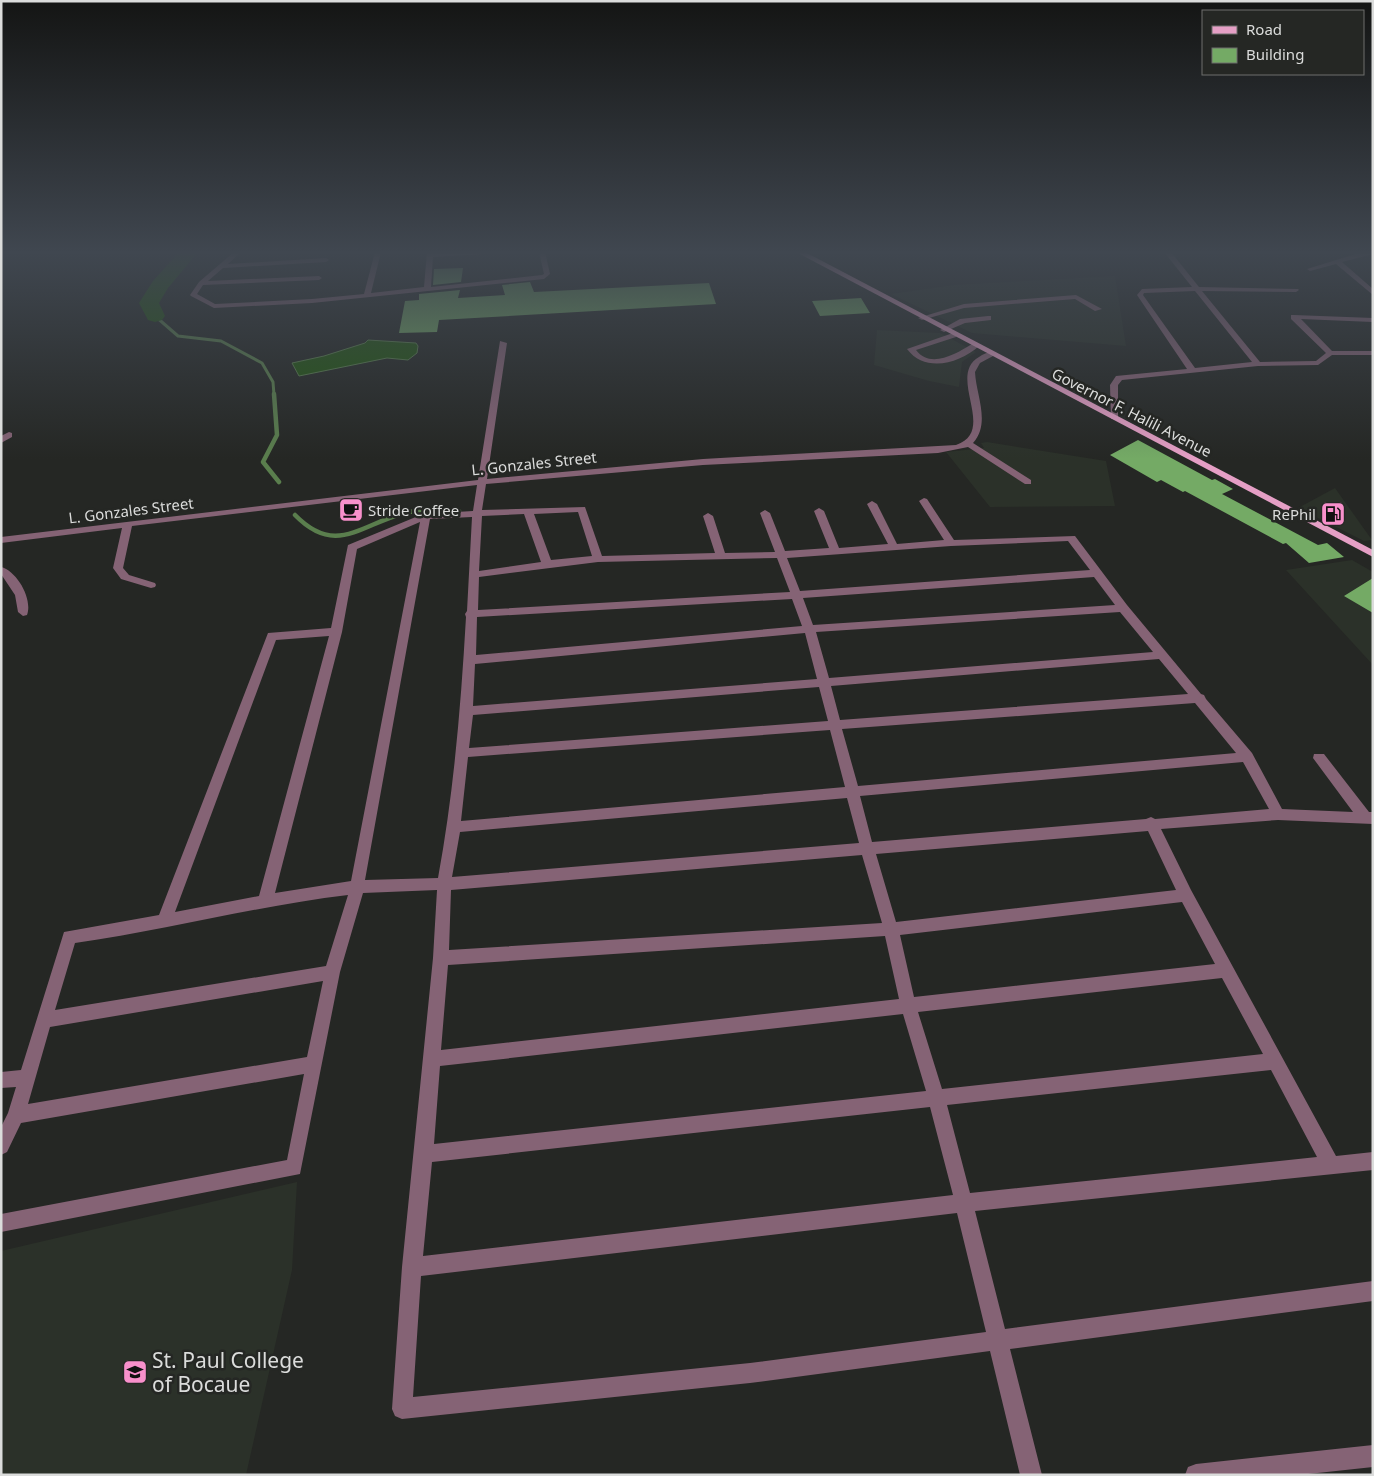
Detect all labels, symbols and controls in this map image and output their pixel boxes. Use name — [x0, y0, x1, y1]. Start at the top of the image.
legend — [1202, 10, 1364, 75]
text: Road — [1246, 19, 1282, 39]
text: Building — [1246, 44, 1304, 64]
street label: Governor F. Halili Avenue — [1049, 363, 1215, 461]
street label: L. Gonzales Street — [470, 446, 598, 480]
street label: L. Gonzales Street — [67, 492, 195, 528]
cafe icon: Stride Coffee — [338, 497, 364, 523]
place label: Stride Coffee — [368, 500, 459, 520]
fuel station icon: RePhil — [1320, 501, 1346, 527]
place label: RePhil — [1272, 504, 1316, 524]
place label: St. Paul College of Bocaue — [152, 1346, 304, 1398]
school or university icon: St. Paul College of Bocaue — [122, 1359, 148, 1385]

